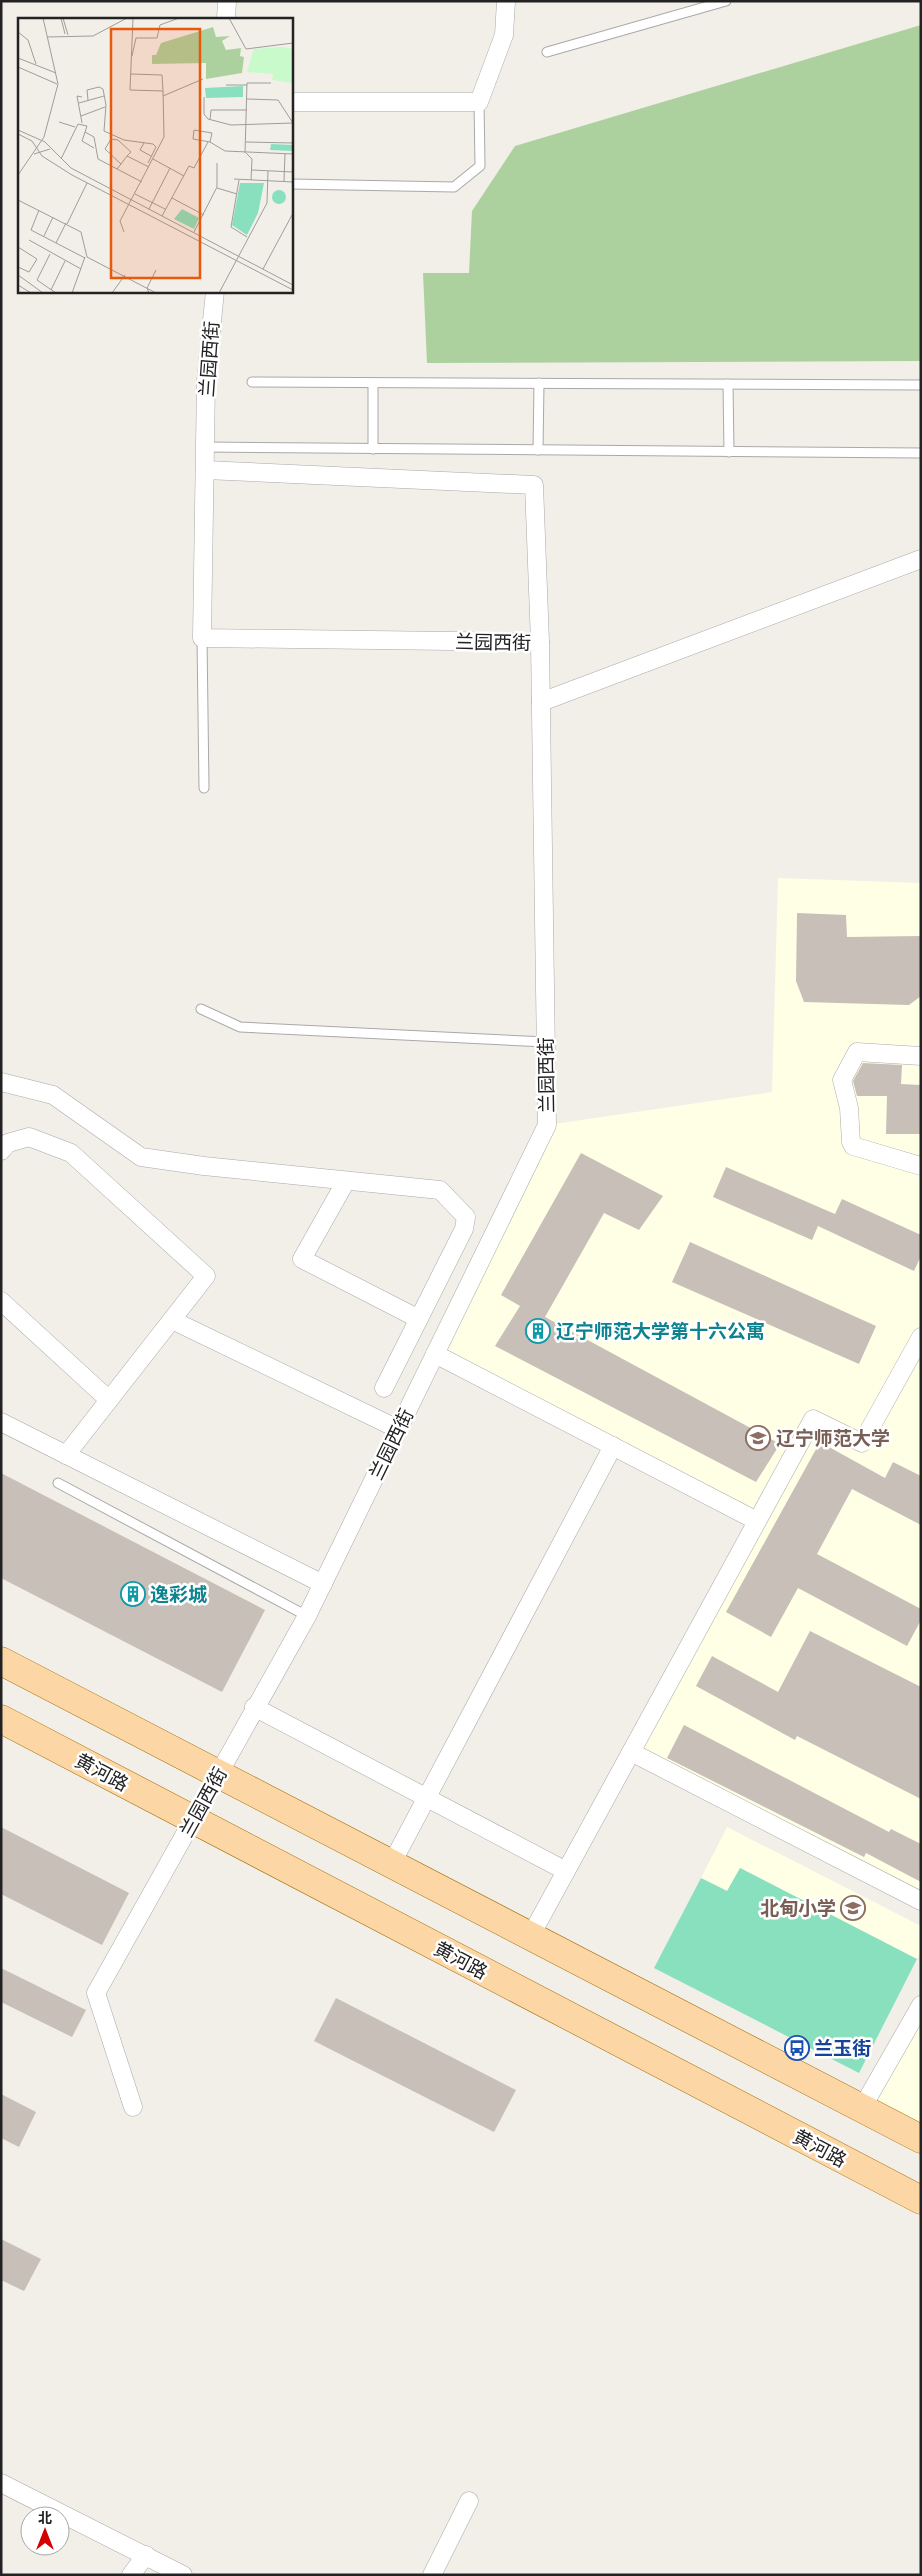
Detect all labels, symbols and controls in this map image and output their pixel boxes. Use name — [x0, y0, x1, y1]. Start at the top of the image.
inset map — [18, 18, 292, 292]
street label: 兰园西街 — [195, 320, 225, 398]
street label: 兰园西街 — [455, 630, 531, 656]
street label: 兰园西街 — [534, 1037, 560, 1113]
building icon: 辽宁师范大学第十六公寓 — [525, 1318, 551, 1344]
place label: 辽宁师范大学第十六公寓 — [556, 1320, 765, 1344]
street label: 兰园西街 — [364, 1405, 419, 1484]
school or university icon: 辽宁师范大学 — [745, 1425, 771, 1451]
place label: 辽宁师范大学 — [776, 1427, 890, 1451]
building icon: 逸彩城 — [120, 1581, 146, 1607]
place label: 逸彩城 — [150, 1583, 207, 1607]
street label: 黄河路 — [71, 1749, 132, 1797]
street label: 兰园西街 — [175, 1763, 233, 1842]
school or university icon: 北甸小学 — [840, 1895, 866, 1921]
place label: 北甸小学 — [760, 1897, 836, 1921]
street label: 黄河路 — [430, 1937, 491, 1985]
bus stop icon: 兰玉街 — [784, 2035, 810, 2061]
place label: 兰玉街 — [814, 2037, 871, 2061]
street label: 黄河路 — [789, 2125, 850, 2173]
north arrow — [20, 2506, 70, 2556]
text: 北 — [38, 2510, 52, 2527]

